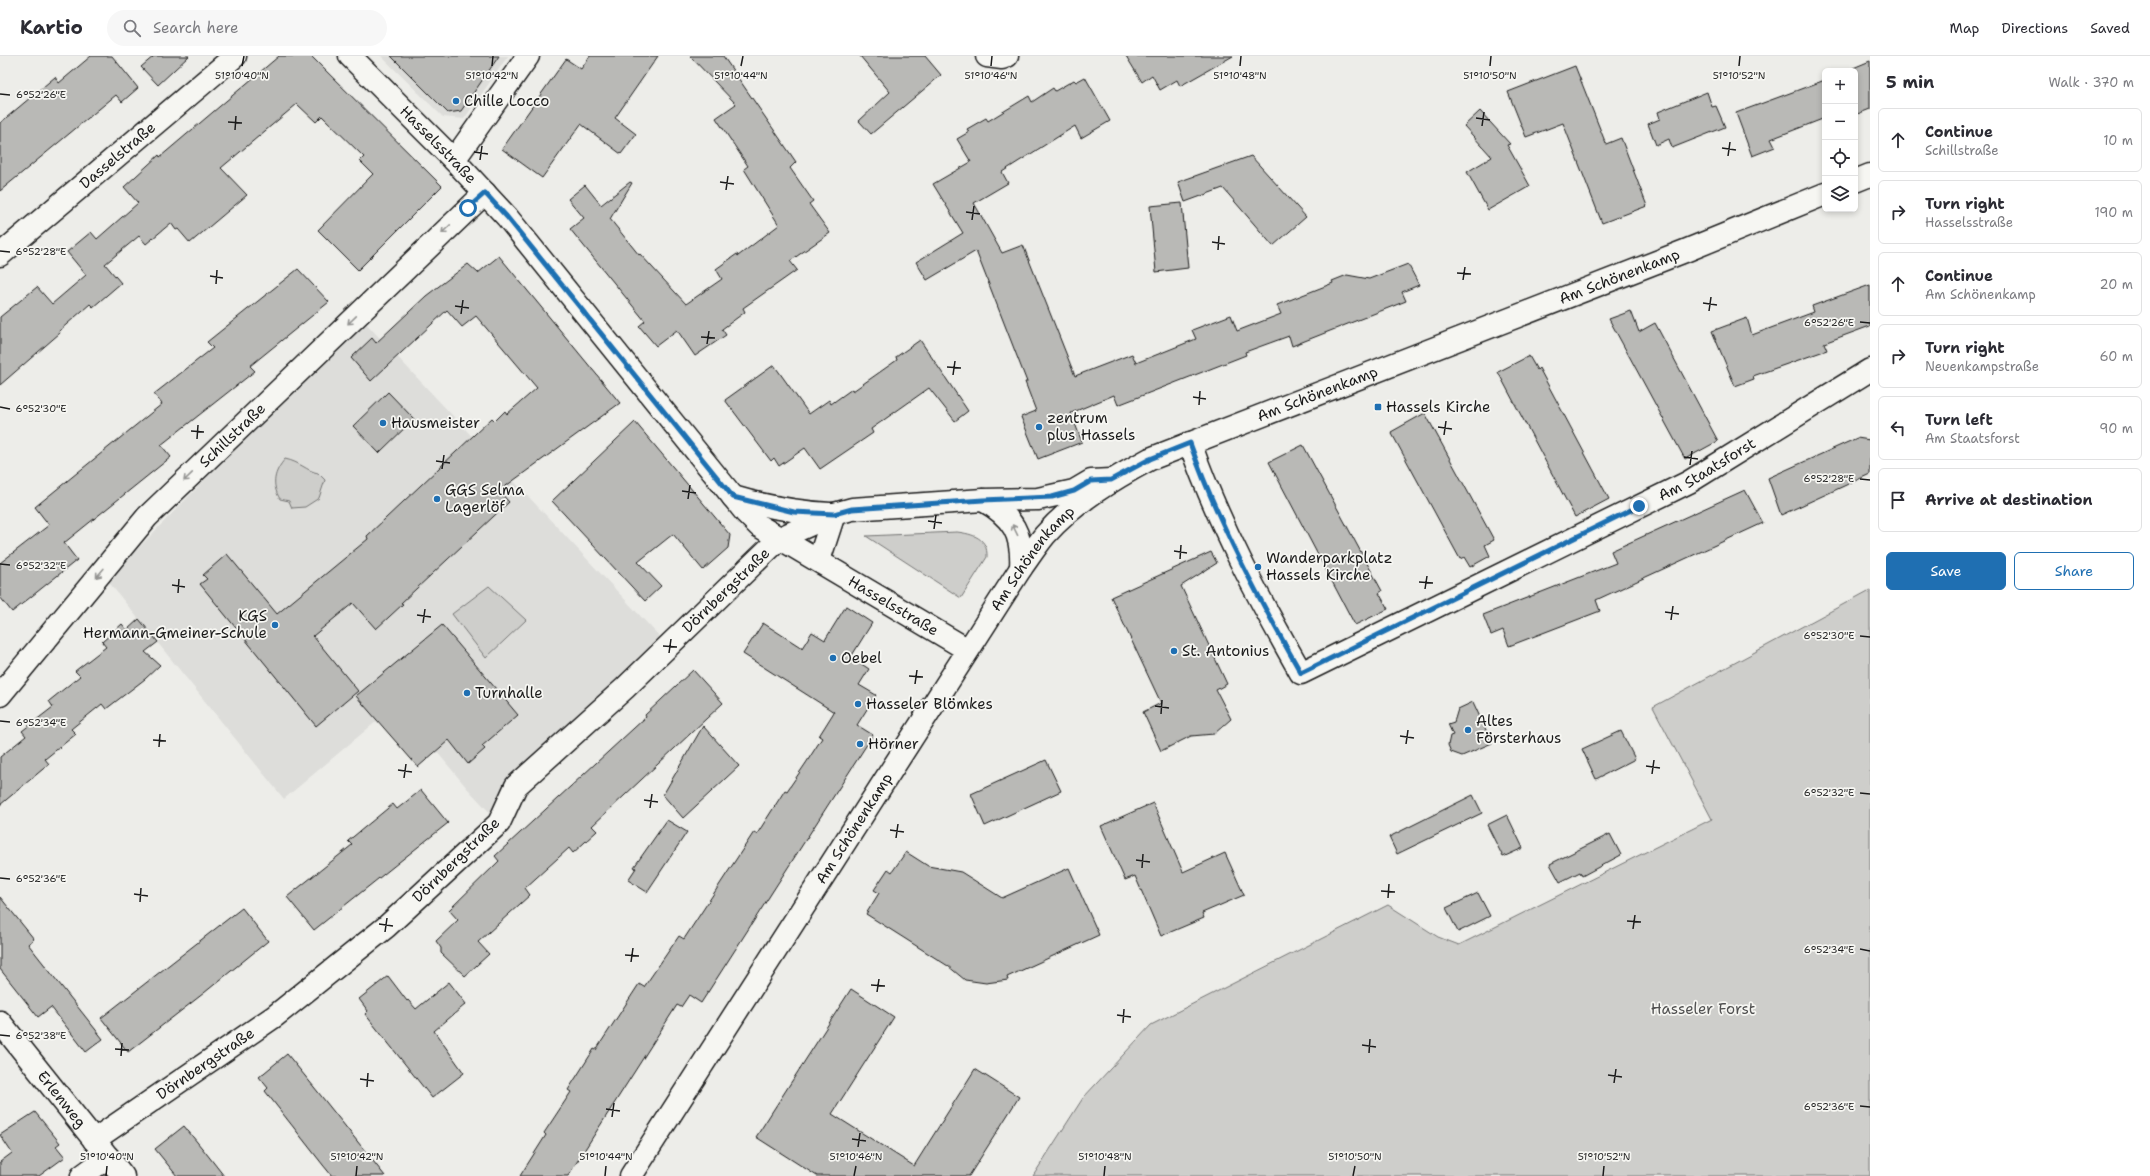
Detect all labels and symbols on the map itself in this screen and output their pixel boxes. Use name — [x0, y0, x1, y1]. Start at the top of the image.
text: 51°10'40"N — [215, 69, 269, 82]
text: 51°10'42"N — [466, 69, 518, 82]
text: 51°10'44"N — [714, 69, 768, 82]
text: 51°10'46"N — [965, 69, 1017, 82]
text: 51°10'48"N — [1213, 69, 1267, 82]
text: 51°10'50"N — [1463, 69, 1517, 82]
text: 51°10'52"N — [1713, 69, 1765, 82]
text: 6°52'26"E — [16, 88, 66, 101]
place label: Chille Locco — [464, 91, 549, 111]
marker: Chille Locco — [451, 96, 461, 106]
street label: Hasselsstraße — [395, 101, 481, 188]
street label: Dasselstraße — [75, 118, 160, 193]
route start — [459, 199, 477, 217]
one-way arrow — [441, 225, 451, 234]
street label: Am Schönenkamp — [1556, 244, 1683, 309]
text: 6°52'28"E — [16, 245, 66, 258]
one-way arrow — [347, 315, 357, 324]
text: 6°52'26"E — [1804, 316, 1854, 329]
street label: Am Schönenkamp — [1254, 361, 1381, 426]
place label: Hassels Kirche — [1386, 397, 1491, 417]
street label: Schillstraße — [195, 399, 270, 472]
text: 6°52'30"E — [15, 402, 67, 415]
marker: Hassels Kirche — [1373, 402, 1383, 412]
place label: zentrum plus Hassels — [1047, 408, 1135, 445]
place label: Hausmeister — [391, 413, 480, 433]
marker: Hausmeister — [378, 418, 388, 428]
marker: zentrum plus Hassels — [1034, 422, 1044, 432]
street label: Am Staatsforst — [1655, 433, 1759, 506]
one-way arrow — [183, 472, 193, 481]
text: 6°52'28"E — [1804, 472, 1854, 485]
place label: GGS Selma Lagerlöf — [445, 480, 525, 517]
marker: GGS Selma Lagerlöf — [432, 494, 442, 504]
route end — [1630, 497, 1648, 515]
street label: Am Schönenkamp — [986, 501, 1079, 615]
one-way arrow — [1011, 525, 1018, 537]
street label: Dörnbergstraße — [678, 543, 774, 637]
place label: Wanderparkplatz Hassels Kirche — [1266, 548, 1393, 585]
text: 6°52'32"E — [16, 559, 66, 572]
marker: Wanderparkplatz Hassels Kirche — [1253, 562, 1263, 572]
one-way arrow — [95, 568, 104, 578]
street label: Hasselsstraße — [845, 571, 942, 640]
place label: KGS Hermann-Gmeiner-Schule — [83, 606, 267, 643]
marker: KGS Hermann-Gmeiner-Schule — [270, 620, 280, 630]
text: 6°52'30"E — [1803, 629, 1855, 642]
place label: St. Antonius — [1182, 641, 1270, 661]
marker: St. Antonius — [1169, 646, 1179, 656]
place label: Oebel — [841, 648, 882, 668]
marker: Oebel — [828, 653, 838, 663]
place label: Turnhalle — [475, 683, 543, 703]
marker: Turnhalle — [462, 688, 472, 698]
place label: Hasseler Blömkes — [866, 694, 993, 714]
marker: Hasseler Blömkes — [853, 699, 863, 709]
place label: Altes Försterhaus — [1476, 711, 1562, 748]
text: 6°52'34"E — [16, 716, 66, 729]
marker: Altes Försterhaus — [1463, 725, 1473, 735]
place label: Hörner — [868, 734, 919, 754]
marker: Hörner — [855, 739, 865, 749]
street label: Am Schönenkamp — [811, 769, 897, 888]
text: 6°52'32"E — [1804, 786, 1854, 799]
street label: Dörnbergstraße — [408, 813, 504, 907]
text: 6°52'36"E — [16, 872, 66, 885]
text: 6°52'34"E — [1804, 943, 1854, 956]
park label: Hasseler Forst — [1651, 999, 1755, 1019]
street label: Dörnbergstraße — [153, 1023, 258, 1104]
text: 6°52'38"E — [16, 1029, 66, 1042]
street label: Erlenweg — [33, 1067, 91, 1132]
text: 6°52'36"E — [1804, 1100, 1854, 1113]
text: 51°10'40"N — [80, 1150, 134, 1163]
text: 51°10'42"N — [331, 1150, 383, 1163]
text: 51°10'44"N — [579, 1150, 633, 1163]
text: 51°10'46"N — [830, 1150, 882, 1163]
text: 51°10'48"N — [1078, 1150, 1132, 1163]
text: 51°10'50"N — [1328, 1150, 1382, 1163]
text: 51°10'52"N — [1578, 1150, 1630, 1163]

